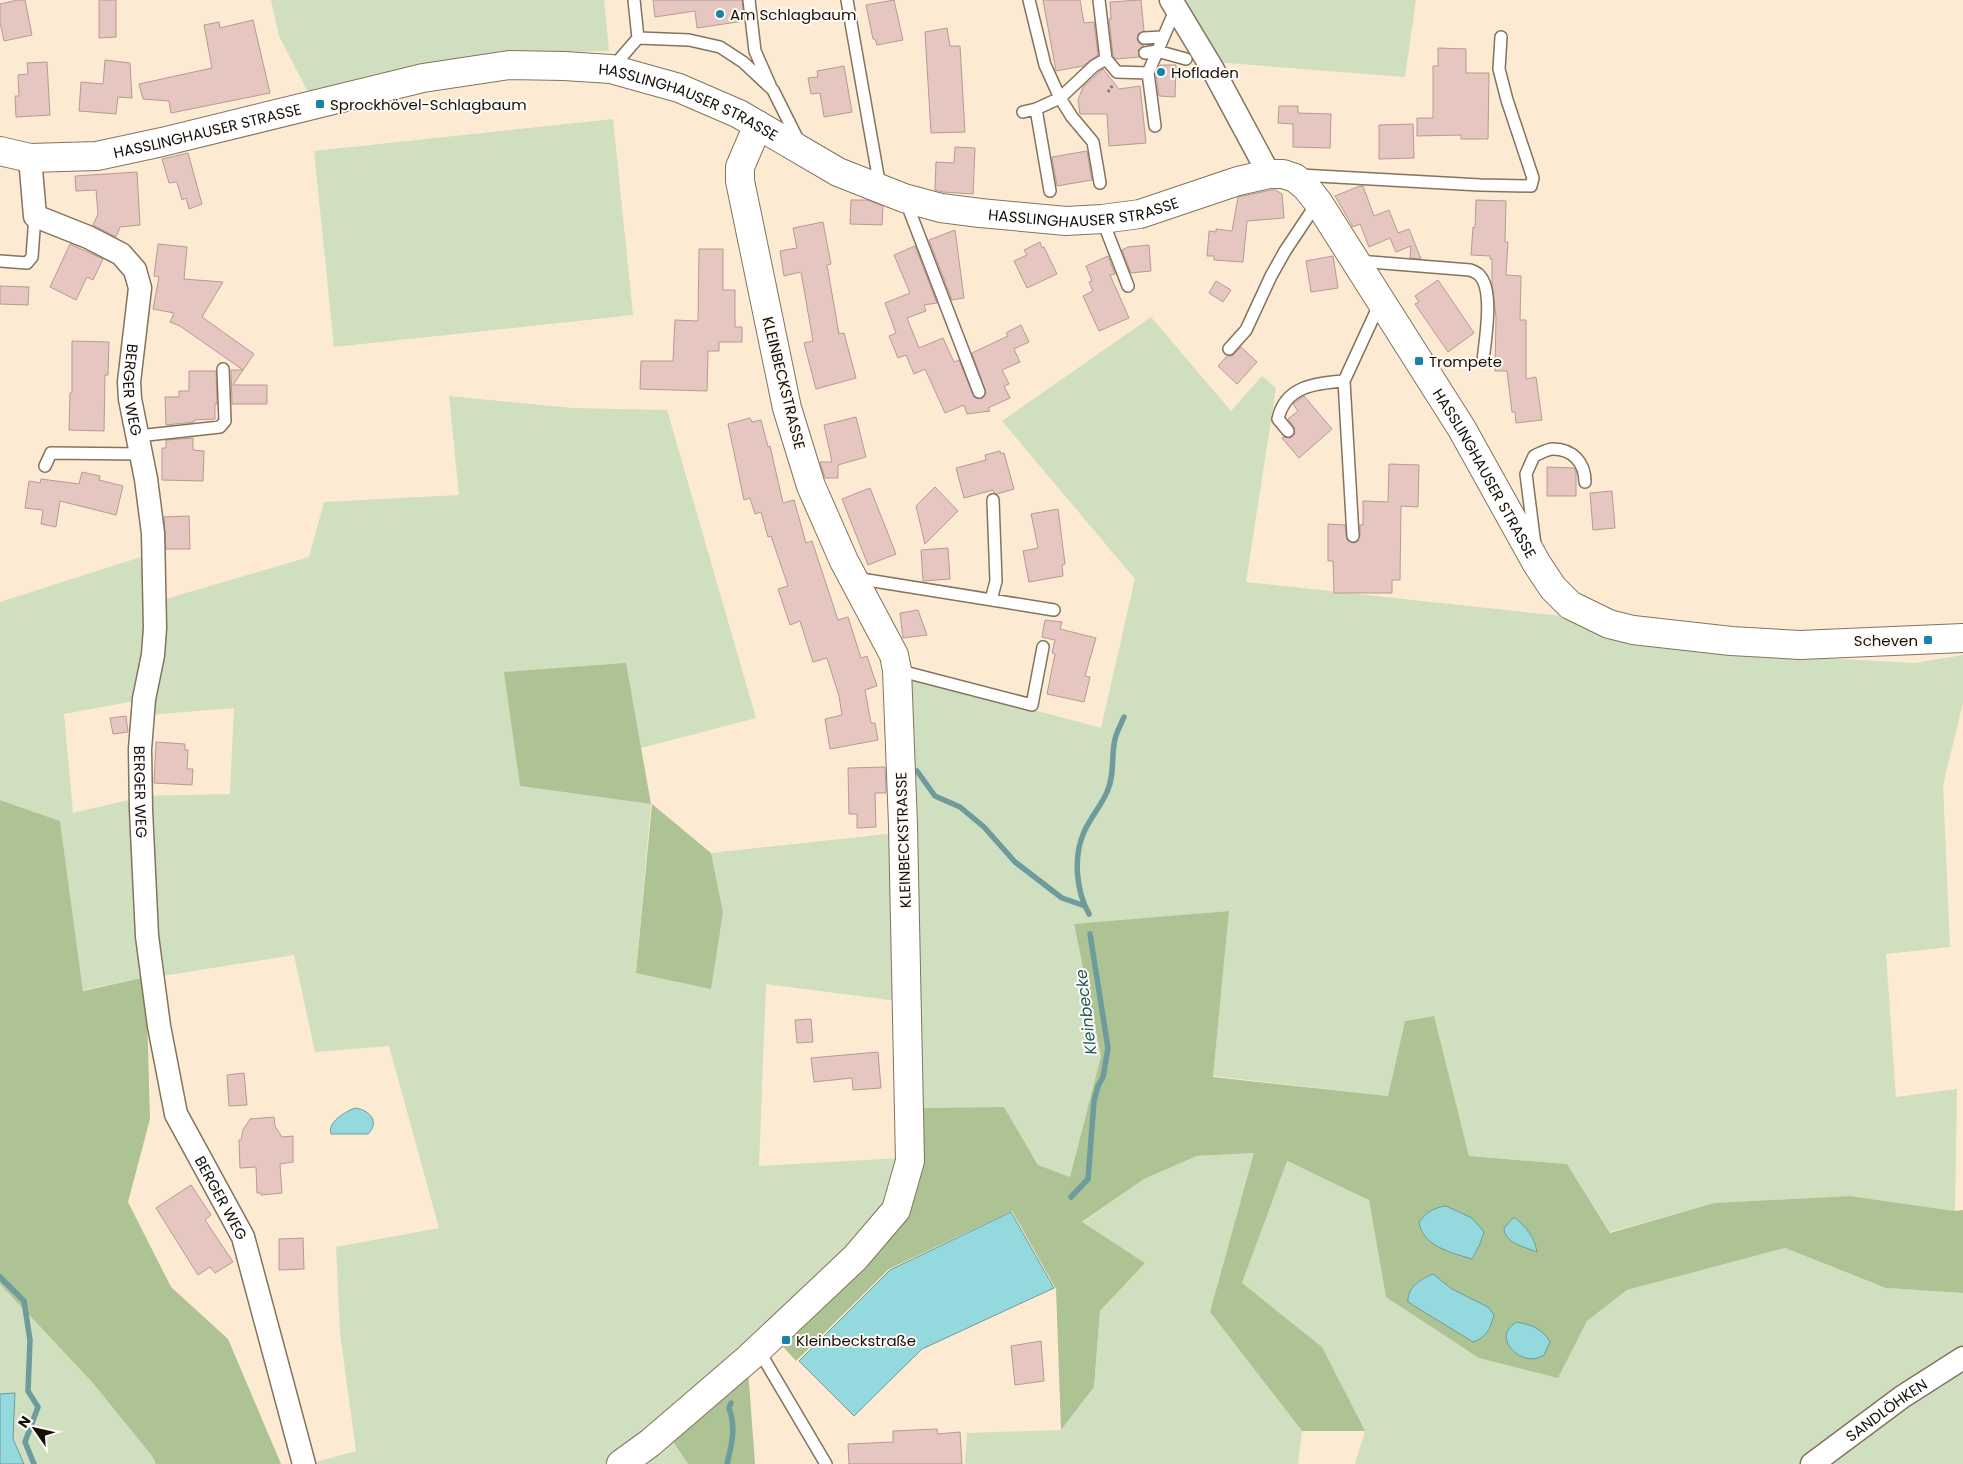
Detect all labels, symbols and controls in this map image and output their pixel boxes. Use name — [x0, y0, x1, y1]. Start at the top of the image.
place label: Am Schlagbaum — [730, 4, 856, 25]
marker: Am Schlagbaum — [714, 8, 726, 20]
street label: HASSLINGHAUSER STRASSE — [598, 58, 782, 145]
place label: Hofladen — [1171, 62, 1239, 83]
marker: Hofladen — [1155, 66, 1167, 78]
place label: Sprockhövel-Schlagbaum — [330, 94, 527, 115]
street label: HASSLINGHAUSER STRASSE — [111, 98, 303, 163]
marker: Sprockhövel-Schlagbaum — [314, 98, 326, 110]
street label: HASSLINGHAUSER STRASSE — [987, 191, 1181, 232]
street label: KLEINBECKSTRASSE — [757, 314, 811, 452]
street label: BERGER WEG — [118, 343, 148, 438]
place label: Trompete — [1429, 351, 1502, 372]
marker: Trompete — [1413, 355, 1425, 367]
street label: HASSLINGHAUSER STRASSE — [1428, 384, 1542, 562]
place label: Scheven — [1854, 630, 1918, 651]
marker: Scheven — [1922, 634, 1934, 646]
street label: BERGER WEG — [129, 745, 153, 839]
street label: KLEINBECKSTRASSE — [890, 772, 916, 908]
water label: Kleinbecke — [1069, 968, 1103, 1056]
street label: BERGER WEG — [190, 1152, 253, 1244]
place label: Kleinbeckstraße — [796, 1330, 916, 1351]
marker: Kleinbeckstraße — [780, 1334, 792, 1346]
street label: SANDLÖHKEN — [1841, 1373, 1931, 1446]
north arrow — [10, 1404, 60, 1454]
text: N — [13, 1412, 35, 1432]

